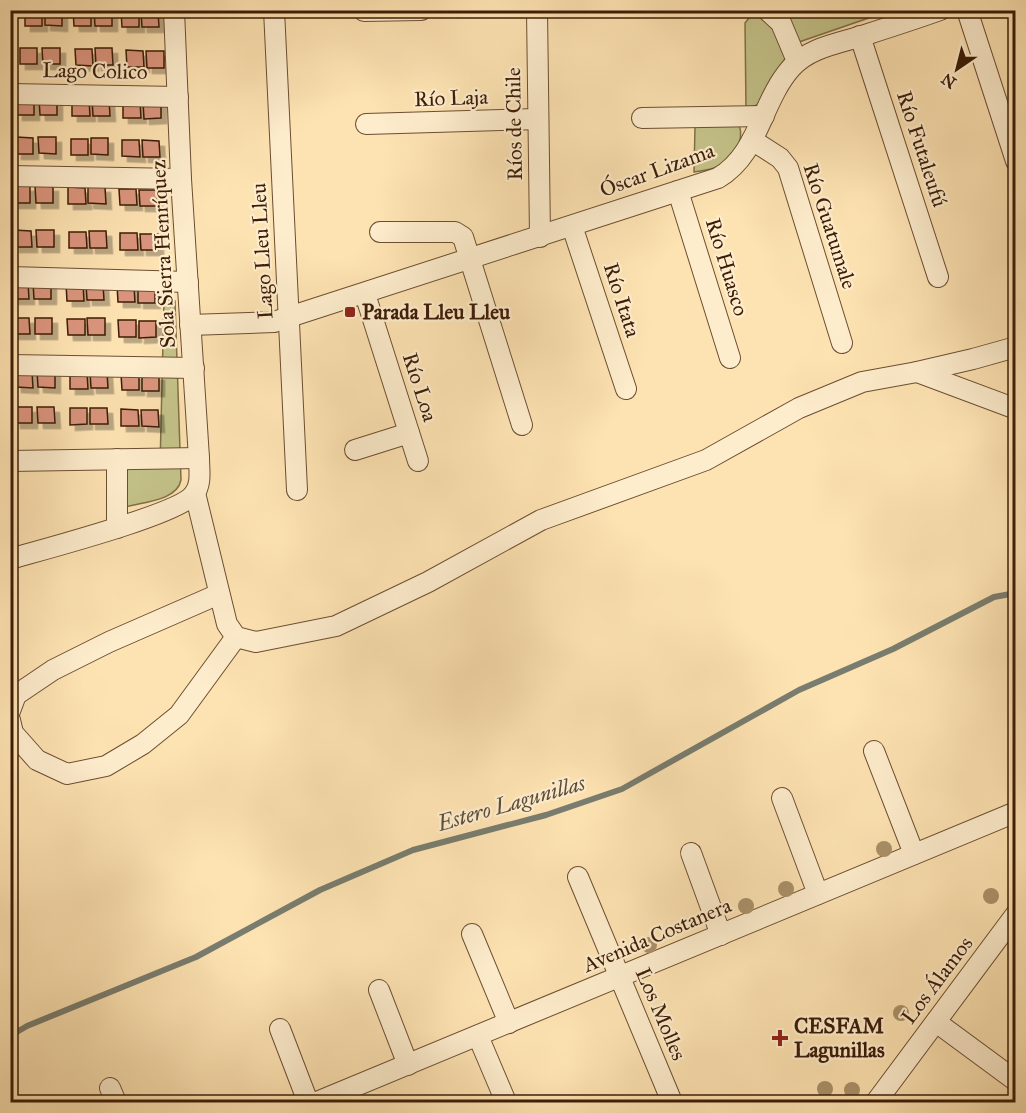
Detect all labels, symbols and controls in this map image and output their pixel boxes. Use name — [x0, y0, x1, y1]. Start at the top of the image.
north arrow — [927, 39, 987, 99]
street label: Lago Colico — [42, 57, 148, 85]
street label: Ríos de Chile — [500, 67, 528, 181]
text: N — [937, 69, 960, 93]
street label: Río Laja — [414, 84, 489, 112]
street label: Río Futaleufú — [891, 88, 953, 210]
street label: Óscar Lizama — [596, 136, 718, 203]
street label: Sola Sierra Henríquez — [145, 159, 181, 349]
street label: Río Guatumale — [797, 160, 863, 292]
street label: Lago Lleu Lleu — [245, 182, 279, 320]
street label: Río Huasco — [700, 215, 754, 319]
street label: Río Itata — [598, 259, 646, 341]
place label: Parada Lleu Lleu — [362, 299, 511, 325]
marker: Parada Lleu Lleu — [343, 305, 357, 319]
street label: Río Loa — [397, 349, 443, 425]
water label: Estero Lagunillas — [433, 769, 589, 837]
street label: Avenida Costanera — [578, 892, 735, 978]
street label: Los Álamos — [896, 931, 978, 1029]
street label: Los Molles — [630, 964, 692, 1064]
place label: CESFAM Lagunillas — [794, 1013, 885, 1063]
marker: CESFAM Lagunillas — [771, 1029, 789, 1047]

